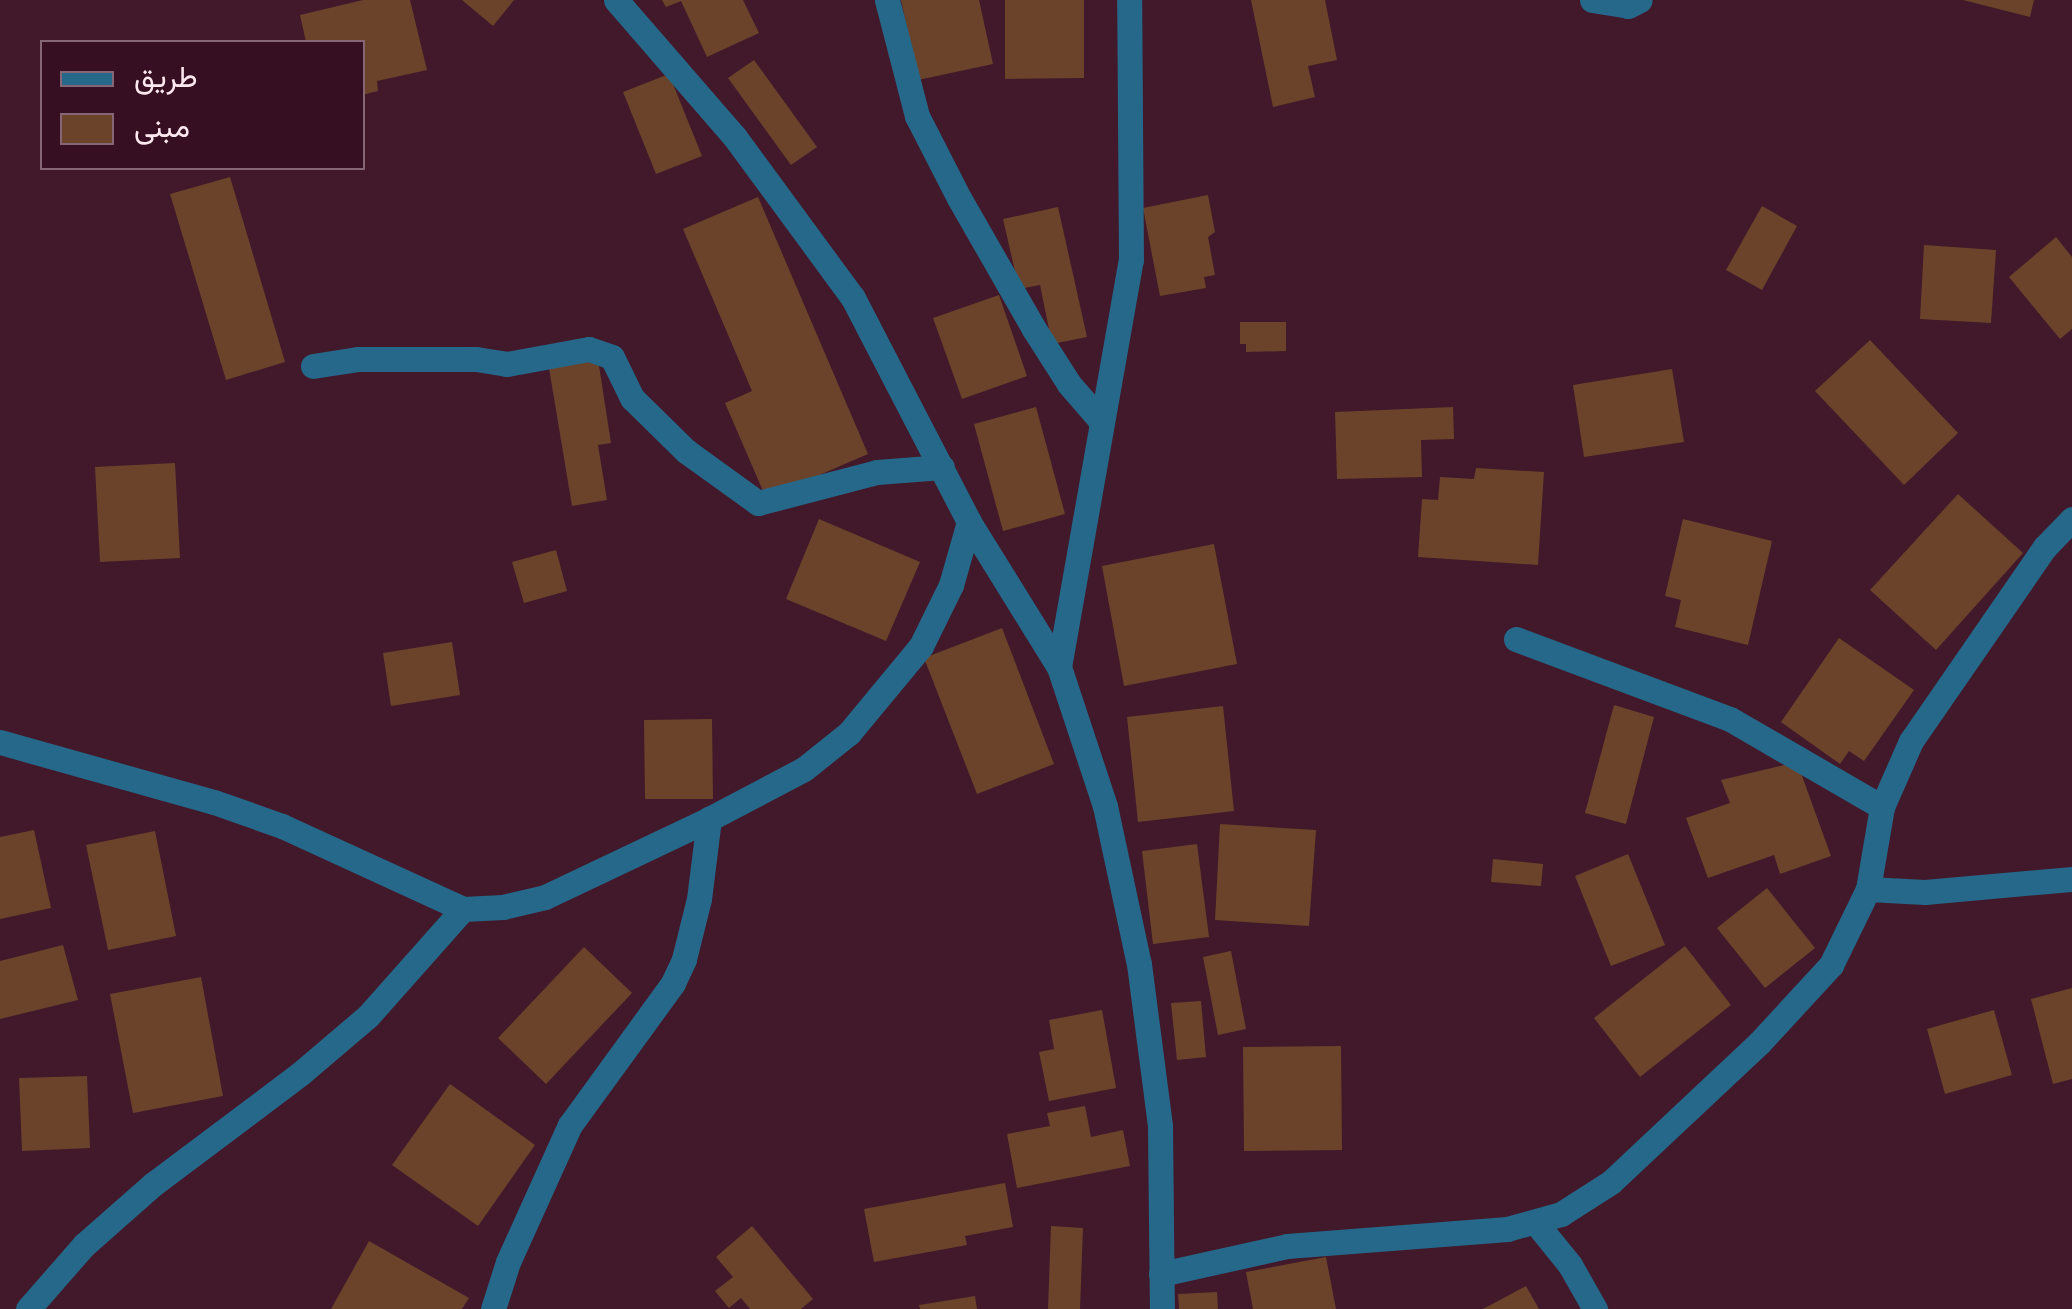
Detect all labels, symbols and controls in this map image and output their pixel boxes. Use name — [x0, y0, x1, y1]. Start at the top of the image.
legend — [40, 40, 365, 170]
text: طريق — [134, 57, 198, 93]
text: مبنى — [134, 107, 190, 143]

